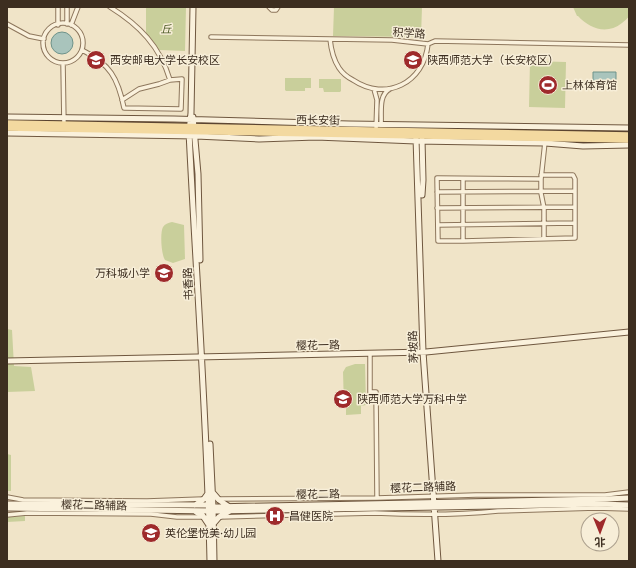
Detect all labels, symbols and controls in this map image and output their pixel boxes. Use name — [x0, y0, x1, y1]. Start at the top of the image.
park label: 丘 — [161, 22, 173, 36]
street label: 积学路 — [392, 25, 426, 41]
school or university icon: 西安邮电大学长安校区 — [85, 49, 107, 71]
school or university icon: 陕西师范大学（长安校区） — [402, 49, 424, 71]
place label: 西安邮电大学长安校区 — [110, 53, 220, 67]
place label: 陕西师范大学（长安校区） — [427, 53, 559, 67]
sports icon: 上林体育馆 — [537, 74, 559, 96]
place label: 上林体育馆 — [562, 78, 617, 92]
street label: 西长安街 — [296, 113, 340, 127]
school or university icon: 万科城小学 — [153, 262, 175, 284]
place label: 万科城小学 — [95, 266, 150, 280]
street label: 书香路 — [180, 267, 196, 301]
street label: 茅坡路 — [405, 330, 421, 364]
street label: 樱花一路 — [296, 338, 340, 352]
school or university icon: 陕西师范大学万科中学 — [332, 388, 354, 410]
place label: 陕西师范大学万科中学 — [357, 392, 467, 406]
street label: 樱花二路辅路 — [390, 479, 456, 495]
street label: 樱花二路 — [296, 487, 340, 501]
street label: 樱花二路辅路 — [61, 497, 127, 513]
hospital icon: 昌健医院 — [264, 505, 286, 527]
place label: 昌健医院 — [289, 509, 333, 523]
north arrow — [580, 512, 620, 552]
school or university icon: 英伦堡悦美·幼儿园 — [140, 522, 162, 544]
place label: 英伦堡悦美·幼儿园 — [165, 526, 256, 540]
text: 北 — [595, 535, 606, 549]

